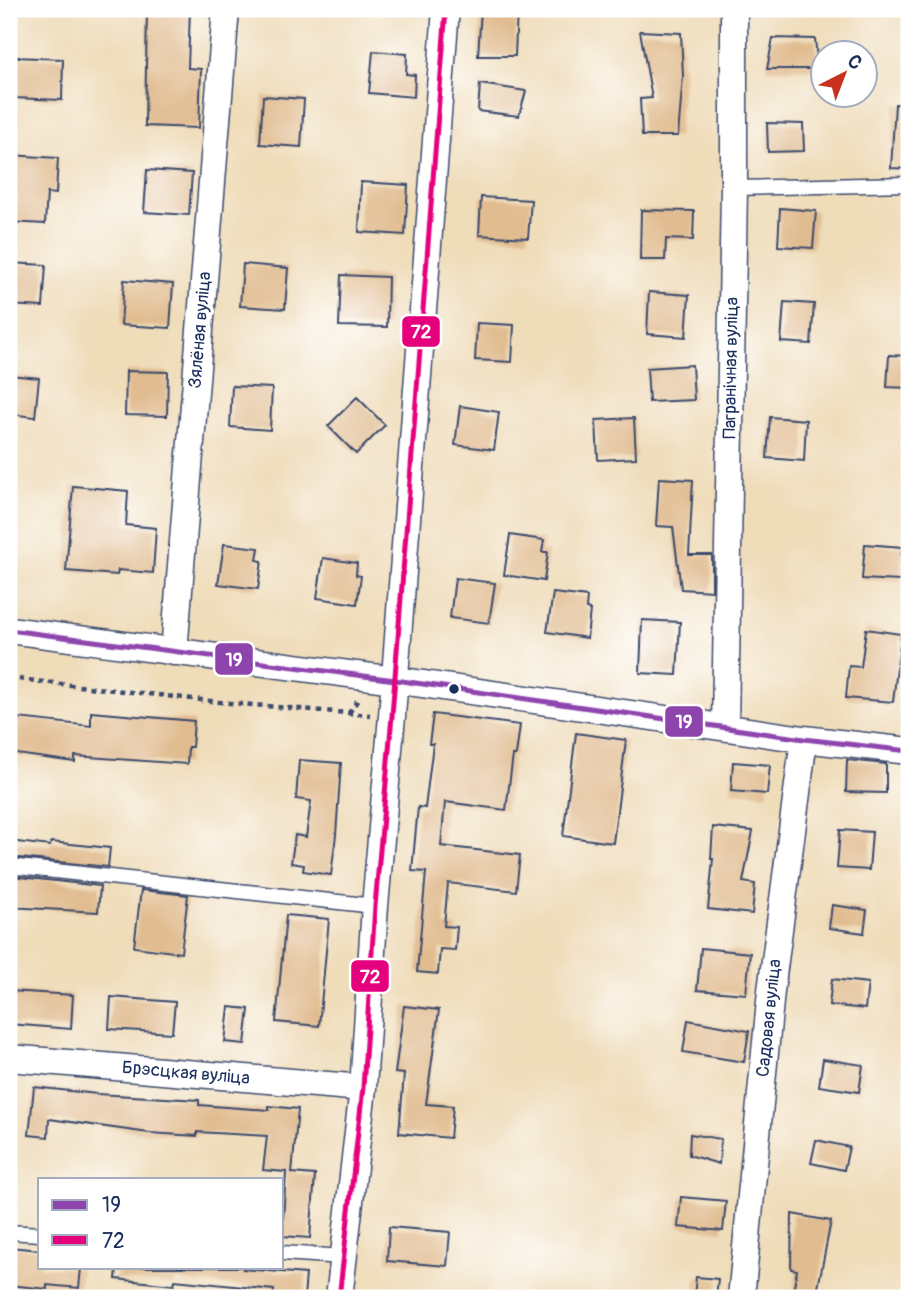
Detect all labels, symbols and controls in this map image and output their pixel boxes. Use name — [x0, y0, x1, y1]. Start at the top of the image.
north arrow — [810, 38, 880, 108]
text: С — [842, 49, 867, 75]
street label: Зялёная вуліца — [183, 271, 217, 389]
street label: Пагранічная вуліца — [718, 297, 744, 439]
line badge: 72 — [401, 315, 441, 348]
text: 72 — [411, 320, 432, 344]
line badge: 19 — [214, 642, 254, 676]
text: 19 — [225, 648, 243, 672]
unlabelled marker — [447, 682, 461, 696]
line badge: 19 — [664, 705, 704, 738]
text: 19 — [675, 710, 693, 734]
street label: Садовая вуліца — [751, 958, 787, 1078]
line badge: 72 — [350, 959, 390, 993]
text: 72 — [360, 965, 381, 989]
street label: Брэсцкая вуліца — [121, 1056, 251, 1090]
legend — [38, 1178, 284, 1268]
text: 19 — [102, 1192, 121, 1219]
text: 72 — [102, 1228, 125, 1255]

